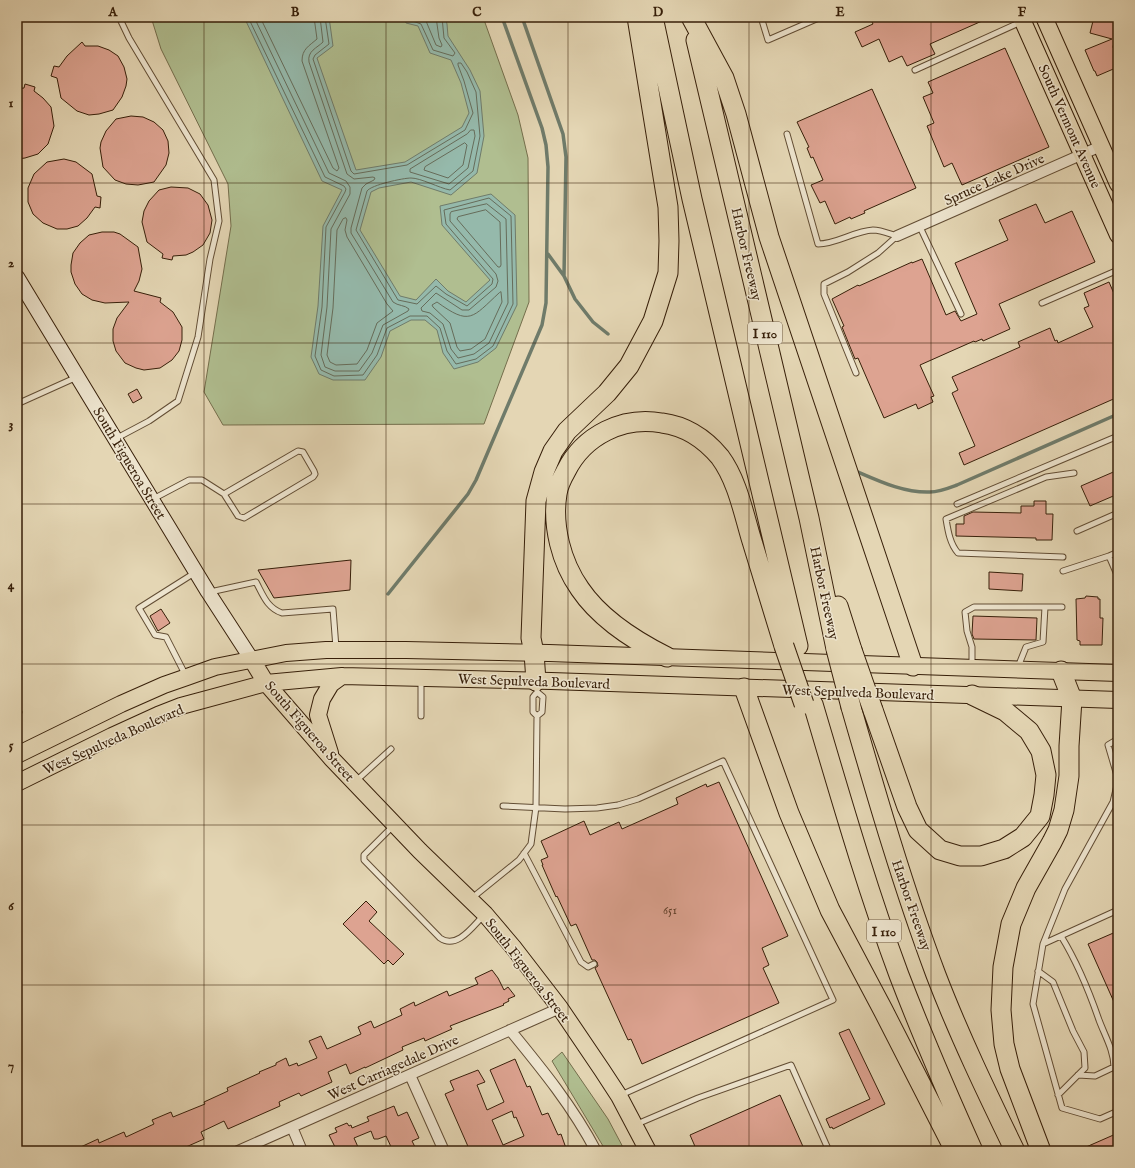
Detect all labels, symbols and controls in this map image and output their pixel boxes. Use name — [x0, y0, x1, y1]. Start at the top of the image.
text: A — [108, 4, 119, 21]
text: B — [291, 4, 300, 21]
text: C — [472, 4, 482, 21]
text: D — [653, 4, 664, 21]
text: E — [835, 4, 845, 21]
text: F — [1018, 4, 1027, 21]
street label: South Vermont Avenue — [1034, 62, 1105, 192]
text: 1 — [9, 95, 14, 112]
street label: Spruce Lake Drive — [941, 149, 1048, 210]
street label: Harbor Freeway — [727, 206, 766, 303]
text: 2 — [8, 255, 14, 272]
road number: I 110 — [748, 322, 782, 344]
street label: South Figueroa Street — [89, 404, 170, 523]
text: 3 — [9, 416, 14, 433]
street label: Harbor Freeway — [805, 545, 843, 642]
text: 4 — [8, 577, 15, 594]
street label: West Sepulveda Boulevard — [458, 670, 611, 694]
street label: South Figueroa Street — [261, 678, 358, 786]
street label: West Sepulveda Boulevard — [782, 681, 935, 705]
street label: West Sepulveda Boulevard — [40, 701, 187, 779]
text: 5 — [9, 737, 14, 754]
street label: Harbor Freeway — [887, 857, 935, 953]
text: 6 — [8, 898, 14, 915]
house number: 651 — [663, 903, 677, 918]
street label: South Figueroa Street — [481, 915, 574, 1027]
road number: I 110 — [867, 920, 901, 942]
street label: West Carriagedale Drive — [325, 1031, 462, 1105]
text: 7 — [8, 1058, 14, 1075]

